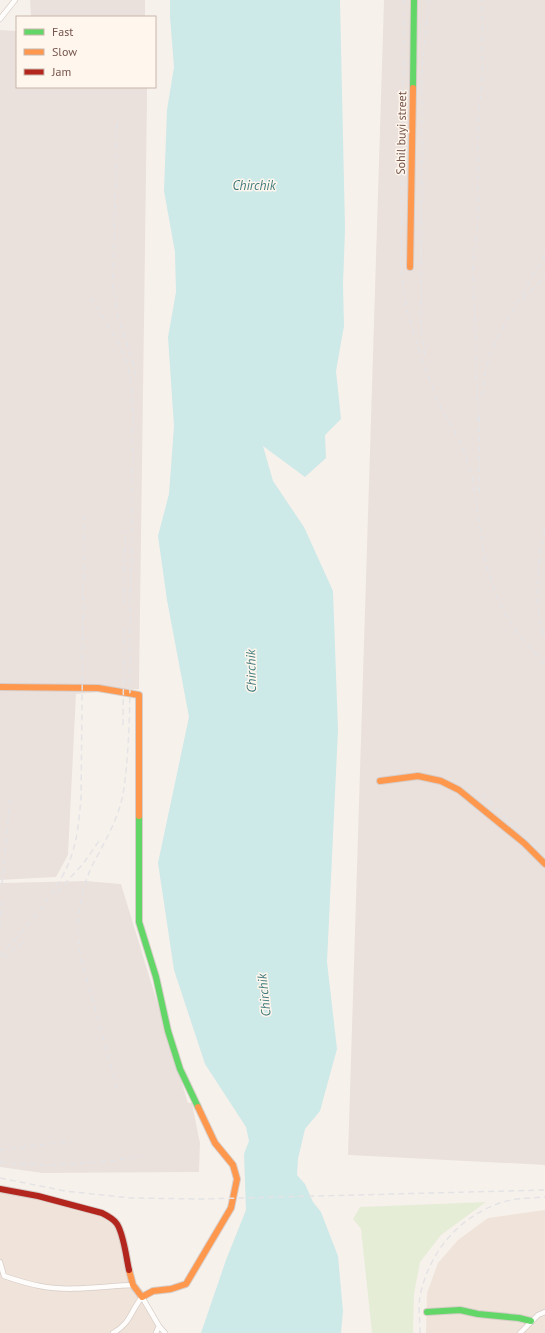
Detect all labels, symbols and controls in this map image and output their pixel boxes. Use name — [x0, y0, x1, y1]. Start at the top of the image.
legend — [16, 16, 156, 88]
text: Fast — [52, 24, 73, 39]
text: Slow — [52, 44, 77, 59]
text: Jam — [51, 64, 71, 79]
street label: Sohil buyi street — [393, 91, 409, 175]
water label: Chirchik — [232, 177, 277, 194]
water label: Chirchik — [242, 648, 260, 693]
water label: Chirchik — [253, 972, 275, 1017]

